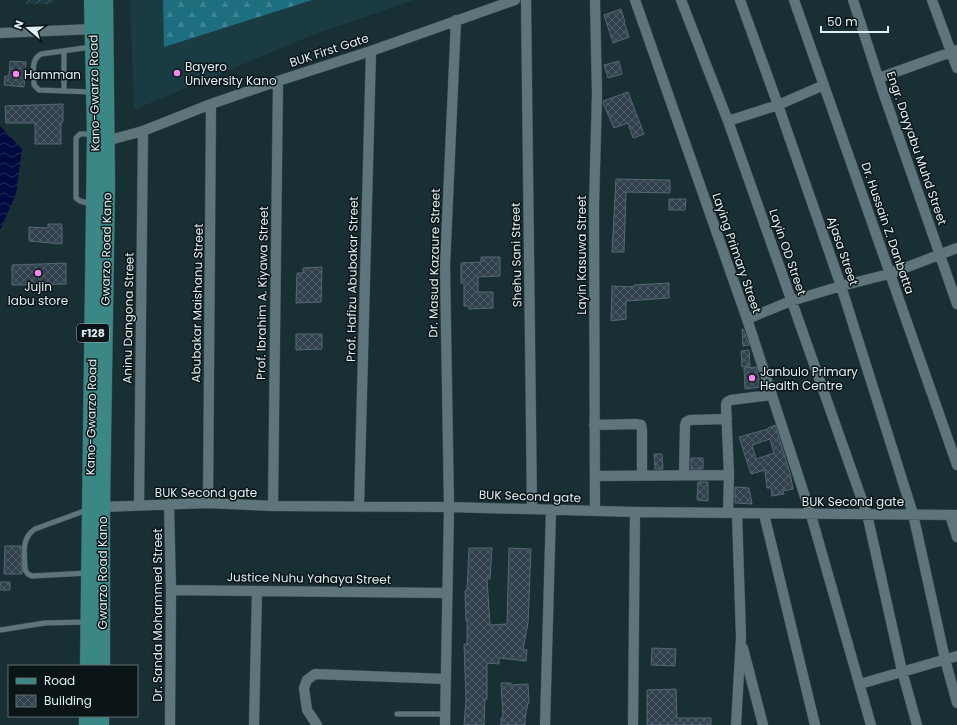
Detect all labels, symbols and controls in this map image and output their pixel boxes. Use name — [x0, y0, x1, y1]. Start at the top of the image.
north arrow — [8, 8, 48, 48]
scale bar — [821, 8, 888, 34]
text: 50 m — [827, 13, 858, 30]
text: N — [10, 18, 27, 31]
street label: BUK First Gate — [287, 29, 371, 71]
street label: Kano-Gwarzo Road — [84, 35, 104, 151]
place label: Bayero University Kano — [185, 58, 277, 89]
place label: Hamman — [24, 66, 81, 83]
marker: Bayero University Kano — [172, 68, 182, 78]
marker: Hamman — [11, 69, 21, 79]
street label: Engr. Dayyabu Muhd Street — [883, 69, 951, 227]
street label: Dr. Hussain Z. Danbatta — [857, 160, 919, 296]
street label: Dr. Masud Kazaure Street — [424, 188, 444, 338]
street label: Laying Primary Street — [708, 190, 766, 316]
street label: Gwarzo Road Kano — [97, 192, 115, 306]
street label: Layin Kasuwa Street — [573, 195, 590, 315]
street label: Prof. Hafizu Abubakar Street — [342, 196, 362, 362]
street label: Shehu Sani Street — [507, 202, 525, 308]
street label: Prof. Ibrahim A. Kiyawa Street — [252, 206, 272, 380]
street label: Layin OD Street — [765, 207, 811, 297]
street label: Ajasa Street — [823, 214, 863, 288]
street label: Abubakar Maishanu Street — [187, 223, 207, 383]
street label: Aninu Dangona Street — [118, 252, 138, 384]
marker: Jujin labu store — [33, 268, 43, 278]
place label: Jujin labu store — [8, 278, 68, 309]
road number: F128 — [77, 324, 109, 342]
street label: Kano-Gwarzo Road — [81, 359, 101, 475]
place label: Janbulo Primary Health Centre — [760, 363, 858, 394]
marker: Janbulo Primary Health Centre — [747, 373, 757, 383]
street label: BUK Second gate — [155, 484, 257, 501]
street label: BUK Second gate — [479, 486, 581, 506]
street label: BUK Second gate — [802, 493, 904, 510]
street label: Gwarzo Road Kano — [94, 516, 111, 630]
street label: Dr. Sanda Mohammed Street — [149, 528, 166, 702]
street label: Justice Nuhu Yahaya Street — [227, 568, 391, 588]
legend — [8, 665, 138, 717]
text: Road — [44, 672, 75, 689]
text: Building — [44, 692, 92, 709]

